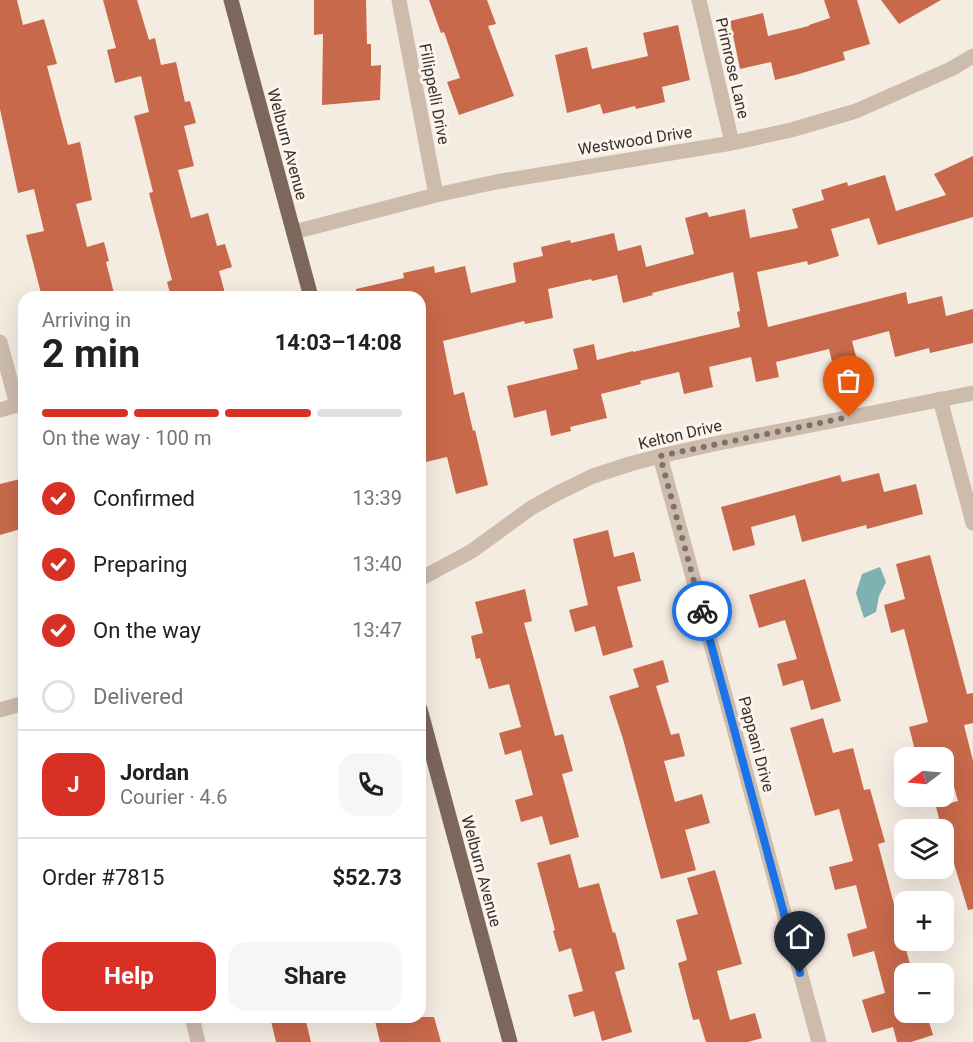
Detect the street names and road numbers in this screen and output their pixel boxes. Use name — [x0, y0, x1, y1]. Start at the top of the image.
street label: Primrose Lane — [712, 16, 753, 121]
street label: Fillippelli Drive — [415, 42, 454, 146]
street label: Welburn Avenue — [263, 86, 312, 202]
street label: Westwood Drive — [577, 122, 693, 159]
street label: Kelton Drive — [636, 416, 724, 453]
street label: Pappani Drive — [735, 694, 778, 794]
street label: Welburn Avenue — [457, 813, 506, 929]

